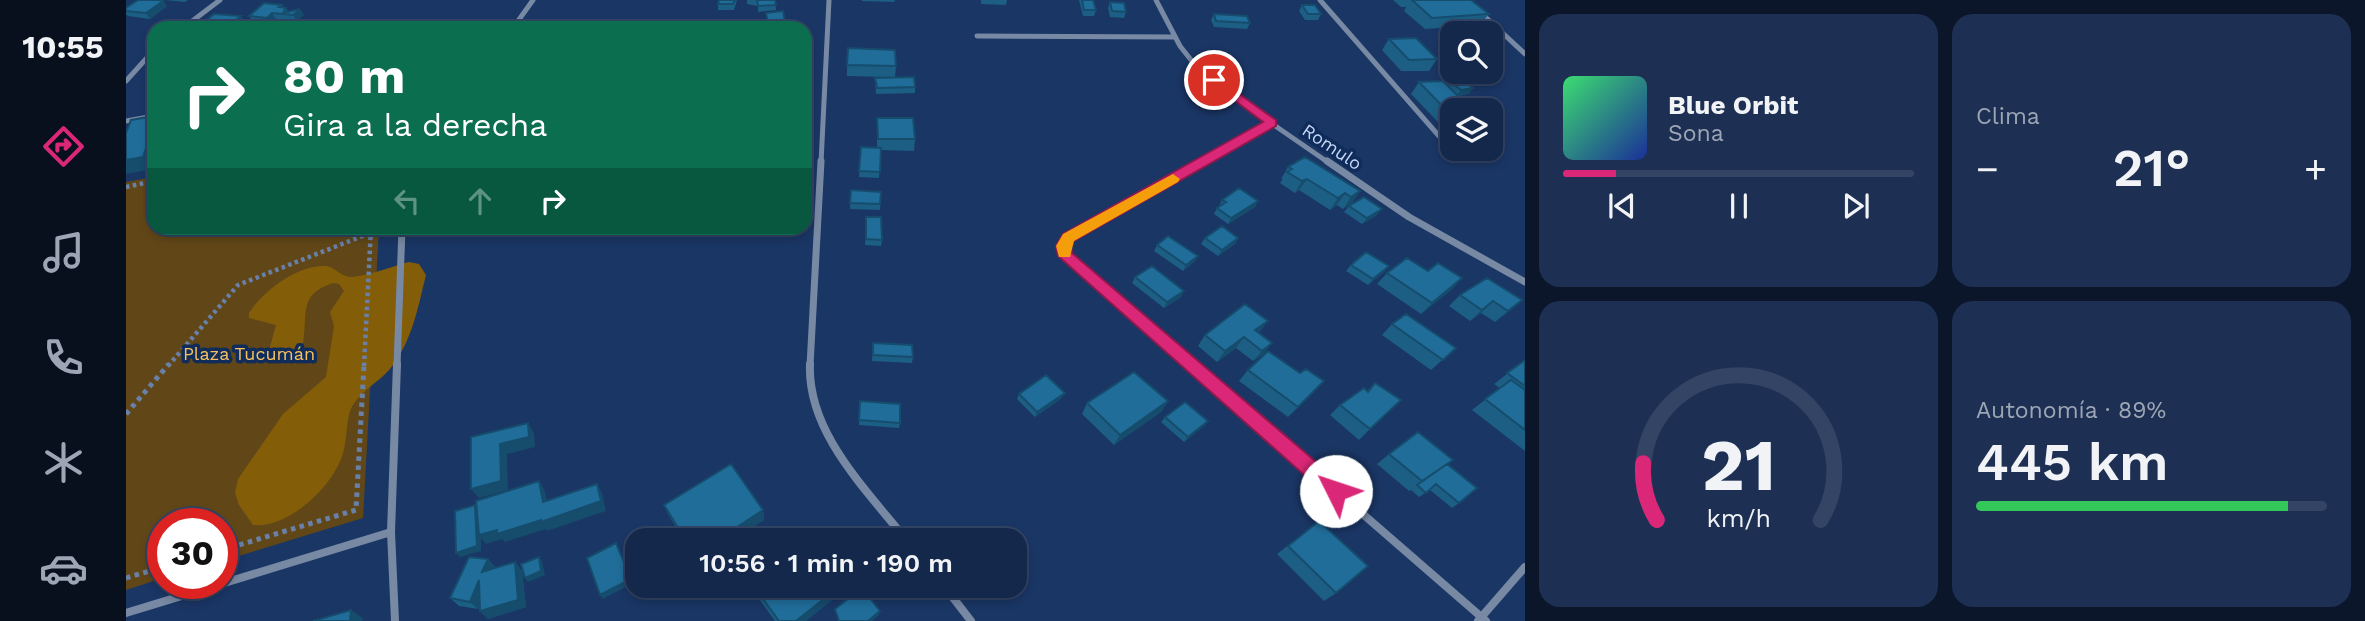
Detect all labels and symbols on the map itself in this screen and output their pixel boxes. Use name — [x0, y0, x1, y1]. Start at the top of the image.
pin — [1184, 50, 1244, 110]
street label: Romulo — [1299, 119, 1366, 174]
park label: Plaza Tucumán — [183, 343, 315, 364]
position arrow — [1299, 454, 1373, 528]
speed limit sign: 30 — [147, 508, 238, 599]

